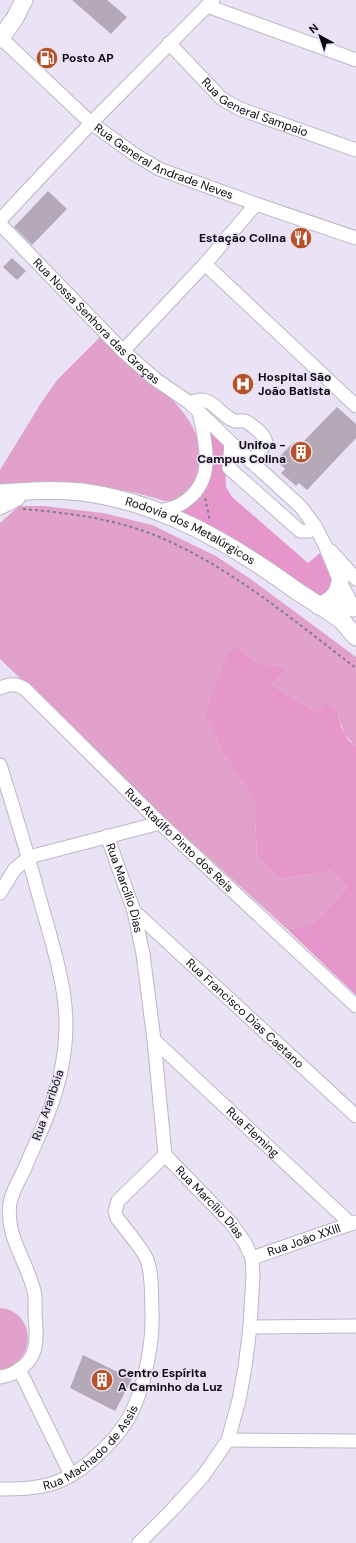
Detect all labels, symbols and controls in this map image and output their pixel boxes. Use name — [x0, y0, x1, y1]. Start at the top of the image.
north arrow — [300, 16, 340, 56]
text: N — [306, 20, 321, 36]
fuel station icon: Posto AP — [34, 45, 60, 71]
place label: Posto AP — [62, 50, 114, 66]
street label: Rua General Sampaio — [198, 74, 310, 140]
street label: Rua General Andrade Neves — [91, 120, 236, 203]
restaurant icon: Estação Colina — [288, 225, 314, 251]
place label: Estação Colina — [199, 230, 286, 246]
street label: Rua Nossa Senhora das Graças — [29, 255, 163, 388]
place label: Hospital São João Batista — [258, 369, 331, 399]
hospital icon: Hospital São João Batista — [230, 371, 256, 397]
place label: Unifoa - Campus Colina — [197, 437, 286, 467]
building icon: Unifoa - Campus Colina — [288, 439, 314, 465]
street label: Rodovia dos Metalúrgicos — [124, 493, 258, 568]
street label: Rua Ataúlfo Pinto dos Reis — [121, 784, 237, 895]
street label: Rua Marcílio Dias — [102, 841, 146, 934]
street label: Rua Francisco Dias Caetano — [183, 955, 307, 1072]
street label: Rua Araribóia — [28, 1067, 68, 1143]
street label: Rua Fleming — [223, 1103, 283, 1161]
street label: Rua Marcílio Dias — [172, 1163, 247, 1242]
street label: Rua João XXIII — [265, 1220, 343, 1260]
place label: Centro Espírita A Caminho da Luz — [118, 1365, 223, 1395]
building icon: Centro Espírita A Caminho da Luz — [89, 1367, 115, 1393]
street label: Rua Machado de Assis — [41, 1403, 142, 1494]

